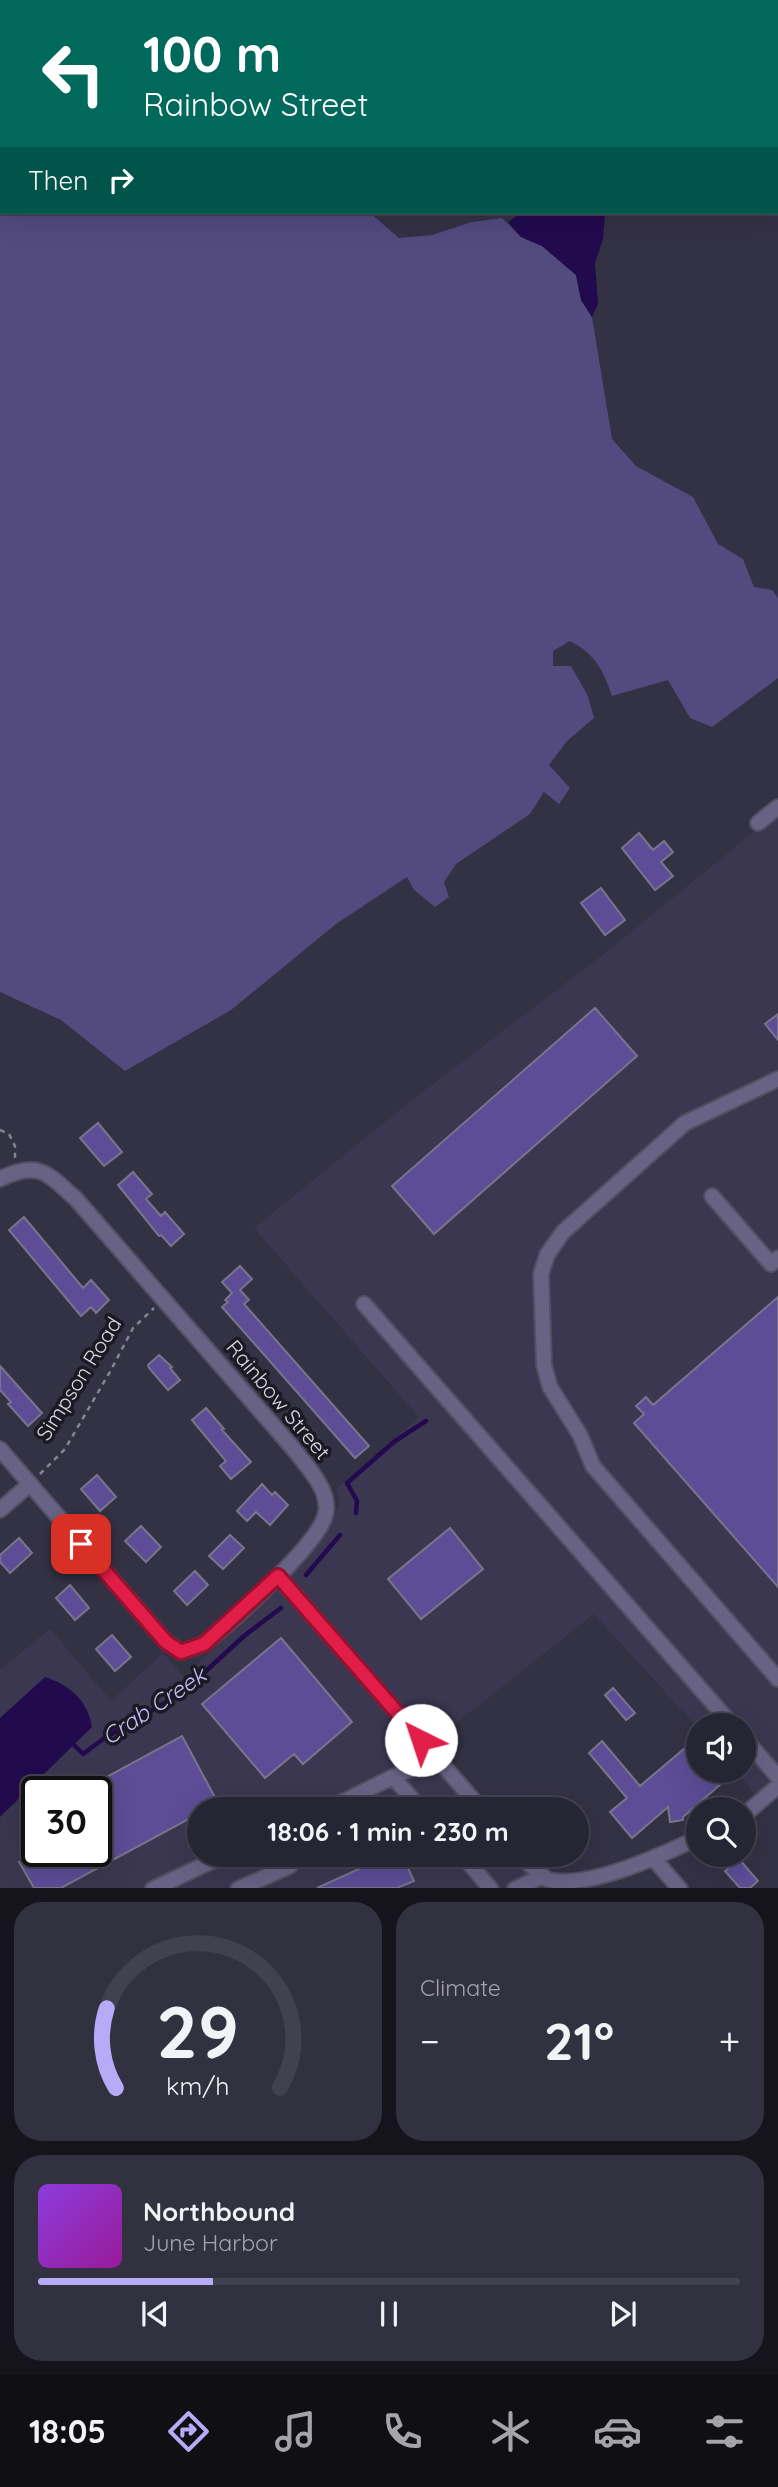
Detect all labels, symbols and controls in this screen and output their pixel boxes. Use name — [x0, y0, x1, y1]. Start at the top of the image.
text: 100 m — [143, 23, 281, 84]
icon: left — [28, 28, 119, 119]
text: Rainbow Street — [143, 84, 368, 124]
icon: right — [102, 161, 140, 199]
text: Then — [28, 164, 88, 197]
street label: Simpson Road — [30, 1312, 126, 1445]
street label: Rainbow Street — [221, 1334, 336, 1464]
pin — [51, 1514, 111, 1574]
icon: arrive — [62, 1525, 100, 1563]
water label: Crab Creek — [96, 1659, 213, 1751]
position arrow — [384, 1703, 458, 1777]
map controls — [686, 1713, 756, 1867]
button: sound — [686, 1713, 756, 1783]
speed limit sign: 30 — [21, 1776, 112, 1867]
button: search — [686, 1797, 756, 1867]
text: 18:06 · 1 min · 230 m — [267, 1815, 509, 1848]
text: Climate — [420, 1973, 501, 2002]
text: 29 — [157, 1985, 239, 2076]
text: 21° — [544, 2008, 614, 2073]
text: − — [420, 2017, 440, 2065]
text: + — [719, 2017, 740, 2065]
text: km/h — [166, 2069, 230, 2100]
text: Northbound — [143, 2195, 295, 2228]
text: June Harbor — [143, 2228, 278, 2257]
icon: previous — [136, 2295, 174, 2333]
icon: pause — [370, 2295, 408, 2333]
icon: next — [604, 2295, 642, 2333]
icon: directions — [164, 2407, 213, 2456]
icon: music — [271, 2407, 320, 2456]
icon: phone — [378, 2407, 427, 2456]
icon: climate — [486, 2407, 535, 2456]
icon: car — [593, 2407, 642, 2456]
icon: filters — [700, 2407, 749, 2456]
text: 18:05 — [29, 2411, 106, 2451]

